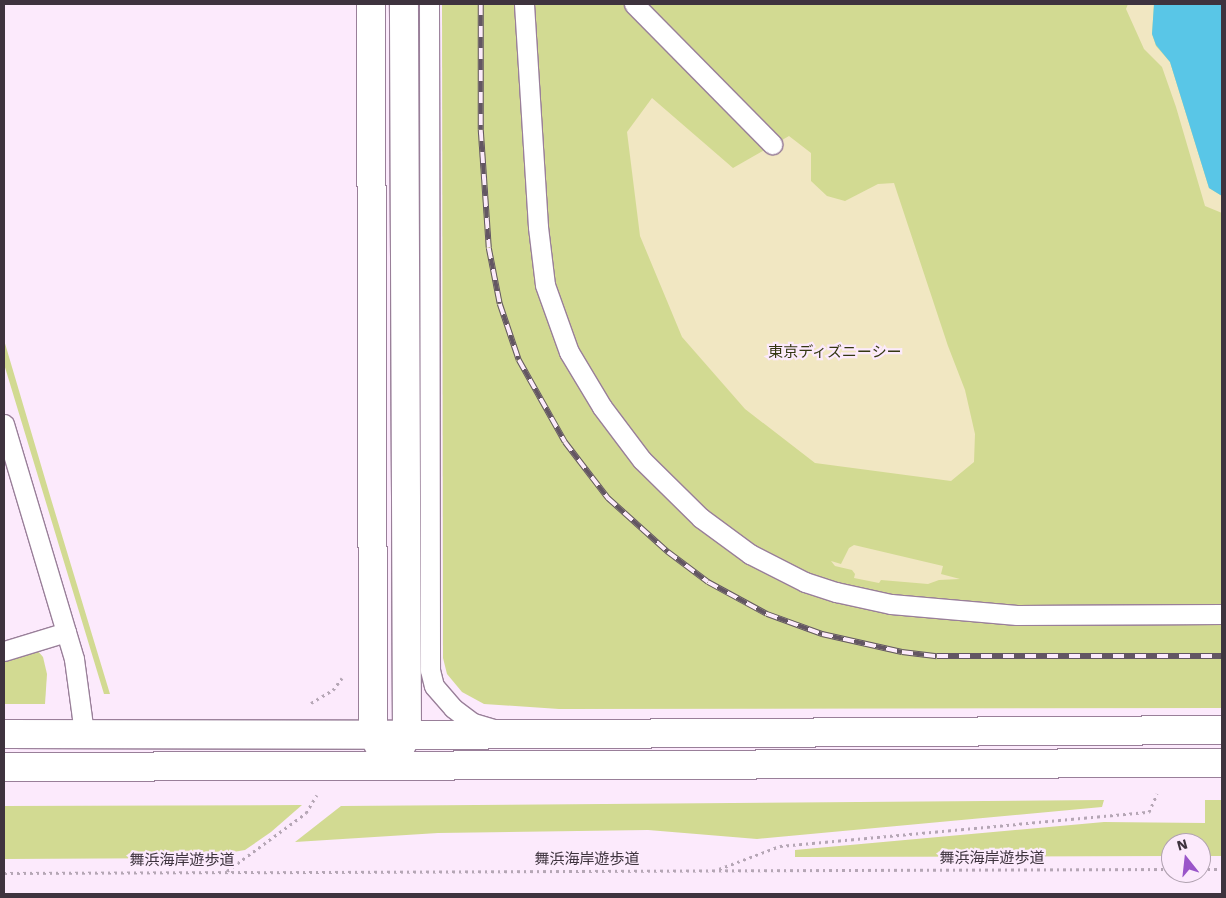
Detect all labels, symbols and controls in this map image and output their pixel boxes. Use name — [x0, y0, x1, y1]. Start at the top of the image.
park label: 東京ディズニーシー — [768, 344, 902, 362]
north arrow — [1161, 833, 1211, 883]
text: N — [1175, 835, 1189, 854]
street label: 舞浜海岸遊歩道 — [940, 850, 1044, 868]
street label: 舞浜海岸遊歩道 — [535, 851, 639, 869]
street label: 舞浜海岸遊歩道 — [130, 852, 234, 870]

